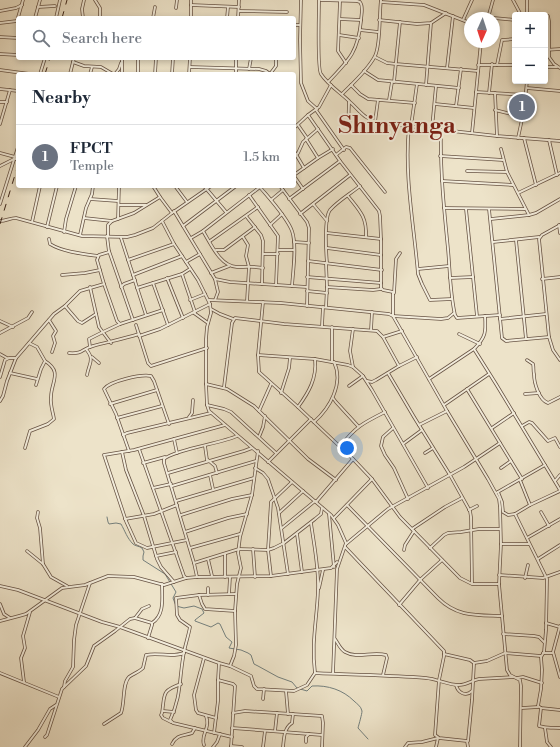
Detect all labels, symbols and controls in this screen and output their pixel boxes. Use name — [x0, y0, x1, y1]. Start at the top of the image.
north arrow — [464, 12, 500, 48]
map controls — [512, 12, 548, 84]
button: + — [512, 12, 548, 48]
search box — [16, 16, 296, 60]
icon: search — [30, 27, 52, 49]
text: Search here — [62, 29, 142, 48]
button: − — [512, 48, 548, 84]
text: Nearby — [32, 87, 91, 109]
pin: 1 — [509, 92, 535, 122]
district label: Shinyanga — [338, 111, 457, 141]
text: FPCT — [70, 139, 113, 158]
text: 1 — [42, 149, 48, 165]
text: 1.5 km — [243, 149, 280, 165]
text: Temple — [70, 158, 114, 174]
your location — [337, 438, 357, 458]

